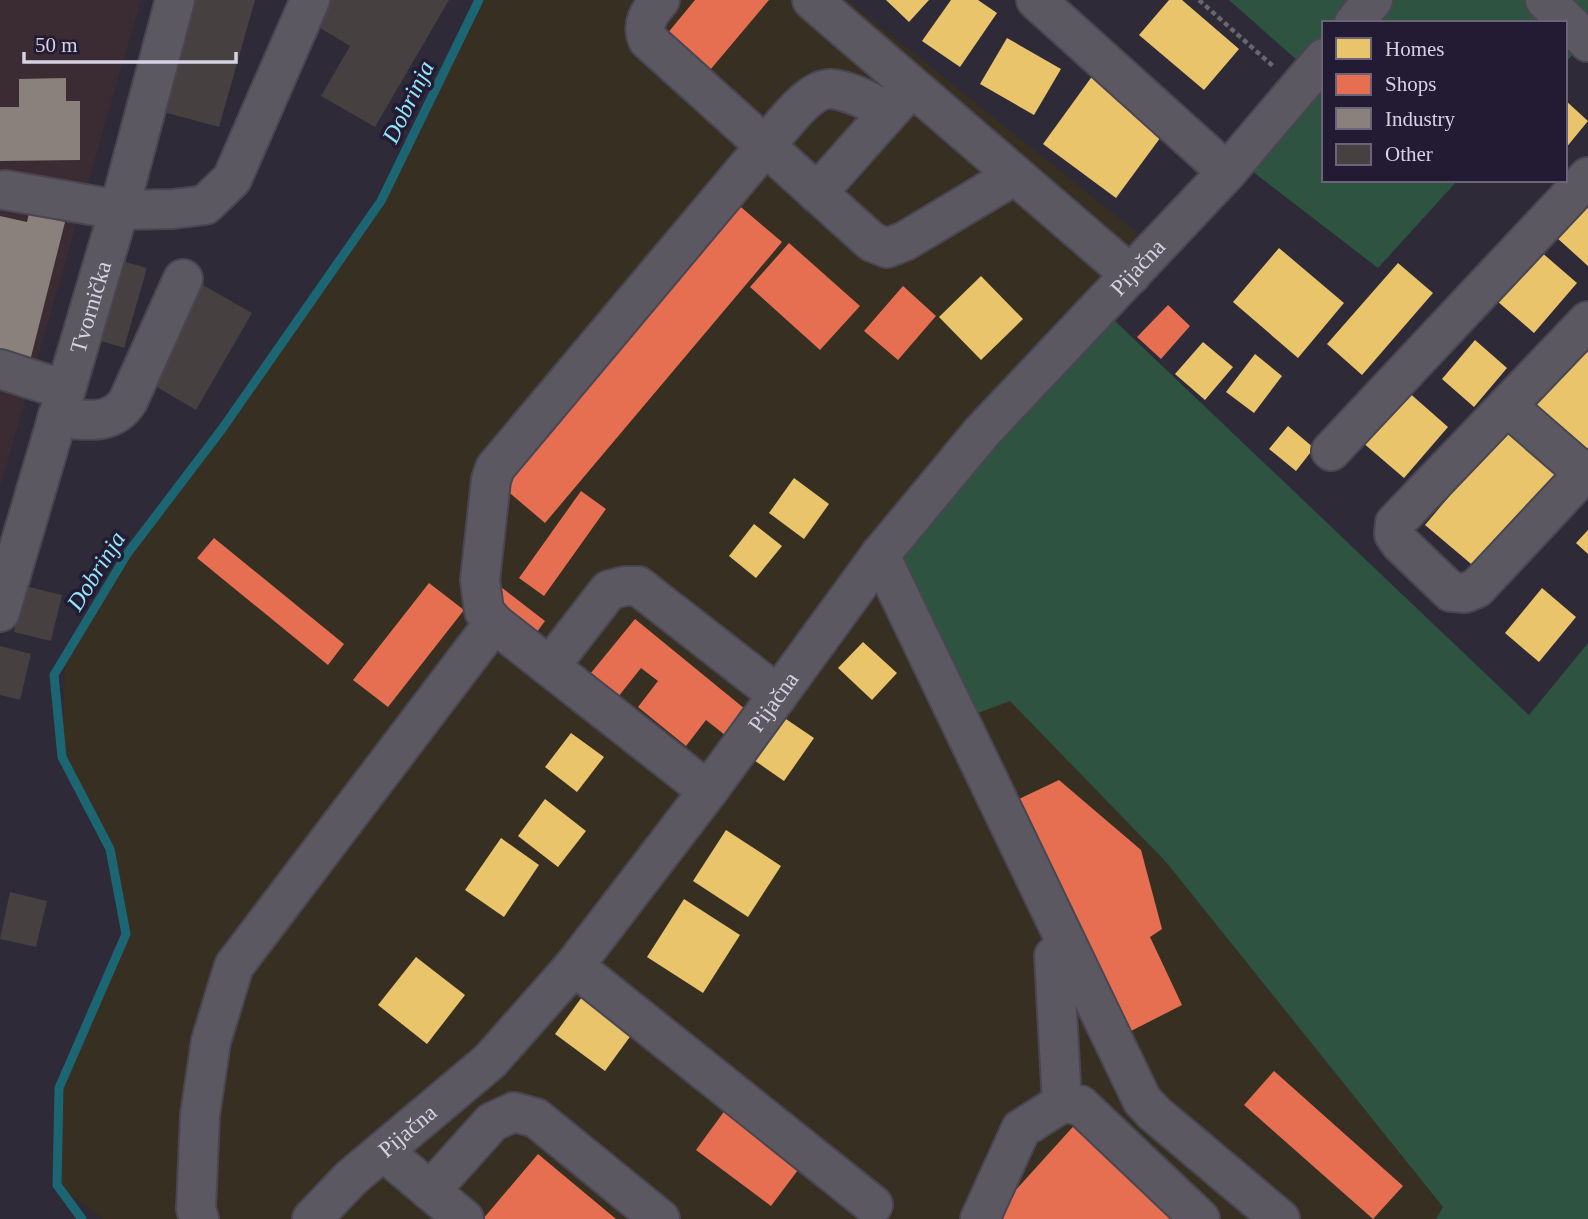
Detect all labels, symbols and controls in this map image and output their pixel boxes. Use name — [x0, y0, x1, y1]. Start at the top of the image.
scale bar — [24, 21, 236, 65]
legend — [1322, 21, 1567, 182]
text: 50 m — [35, 33, 78, 57]
text: Homes — [1385, 37, 1445, 61]
water label: Dobrinja — [377, 57, 439, 148]
text: Shops — [1385, 72, 1436, 96]
text: Industry — [1385, 107, 1455, 131]
text: Other — [1385, 142, 1433, 166]
street label: Pijačna — [1105, 234, 1170, 300]
street label: Tvornička — [65, 258, 116, 356]
water label: Dobrinja — [61, 527, 130, 616]
street label: Pijačna — [743, 667, 803, 736]
street label: Pijačna — [373, 1099, 441, 1162]

